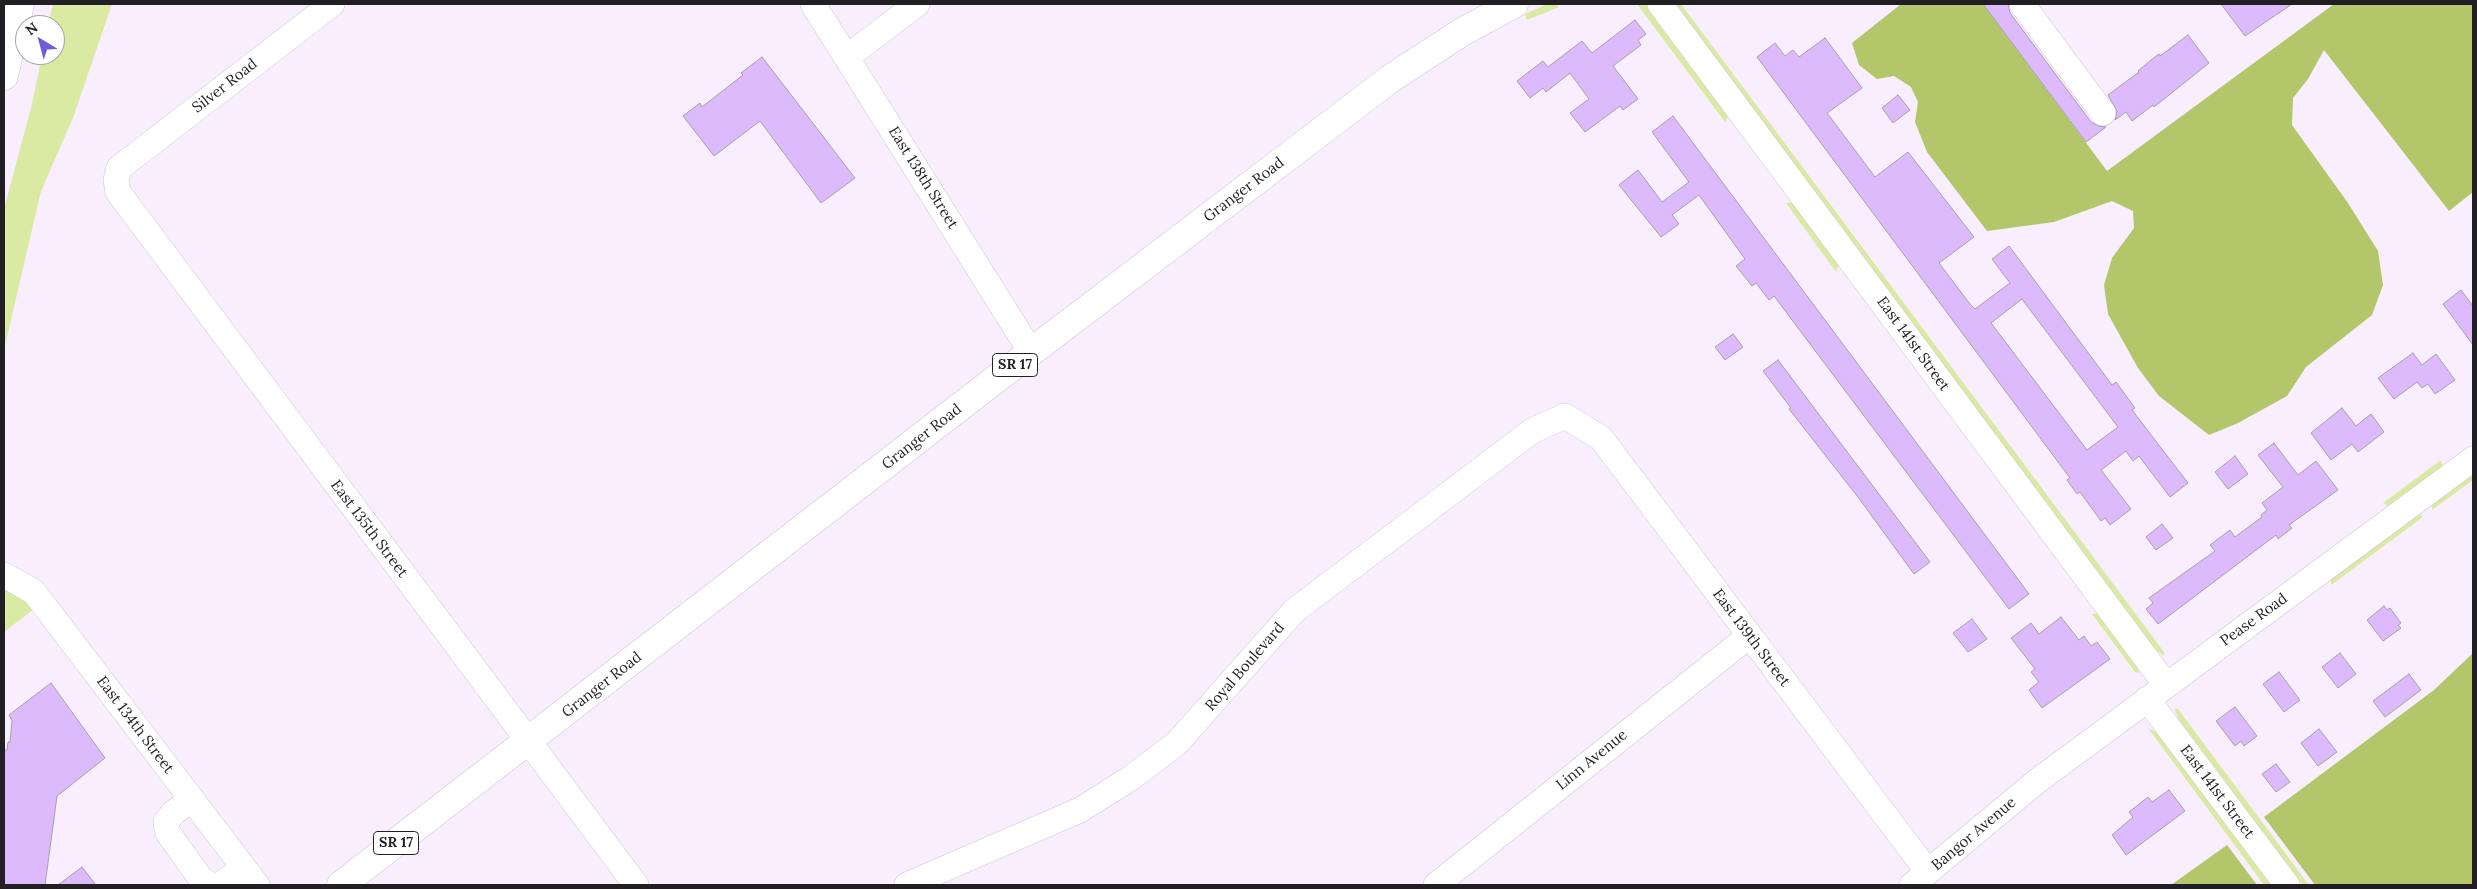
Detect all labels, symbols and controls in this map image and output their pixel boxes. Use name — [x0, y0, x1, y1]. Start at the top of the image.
north arrow — [15, 15, 65, 65]
text: N — [22, 18, 41, 39]
street label: Silver Road — [189, 55, 261, 117]
street label: East 138th Street — [884, 124, 962, 232]
street label: Granger Road — [1200, 154, 1288, 226]
street label: East 141st Street — [1873, 293, 1953, 395]
road number: SR 17 — [992, 354, 1038, 376]
street label: Granger Road — [879, 400, 965, 474]
street label: East 135th Street — [327, 477, 411, 581]
street label: East 139th Street — [1708, 586, 1794, 690]
street label: Pease Road — [2217, 590, 2291, 650]
street label: Royal Boulevard — [1202, 619, 1288, 715]
street label: Granger Road — [559, 648, 645, 722]
street label: East 134th Street — [93, 673, 177, 777]
street label: Linn Avenue — [1553, 726, 1631, 794]
street label: East 141st Street — [2176, 742, 2258, 842]
street label: Bangor Avenue — [1928, 794, 2020, 874]
road number: SR 17 — [374, 831, 418, 854]

